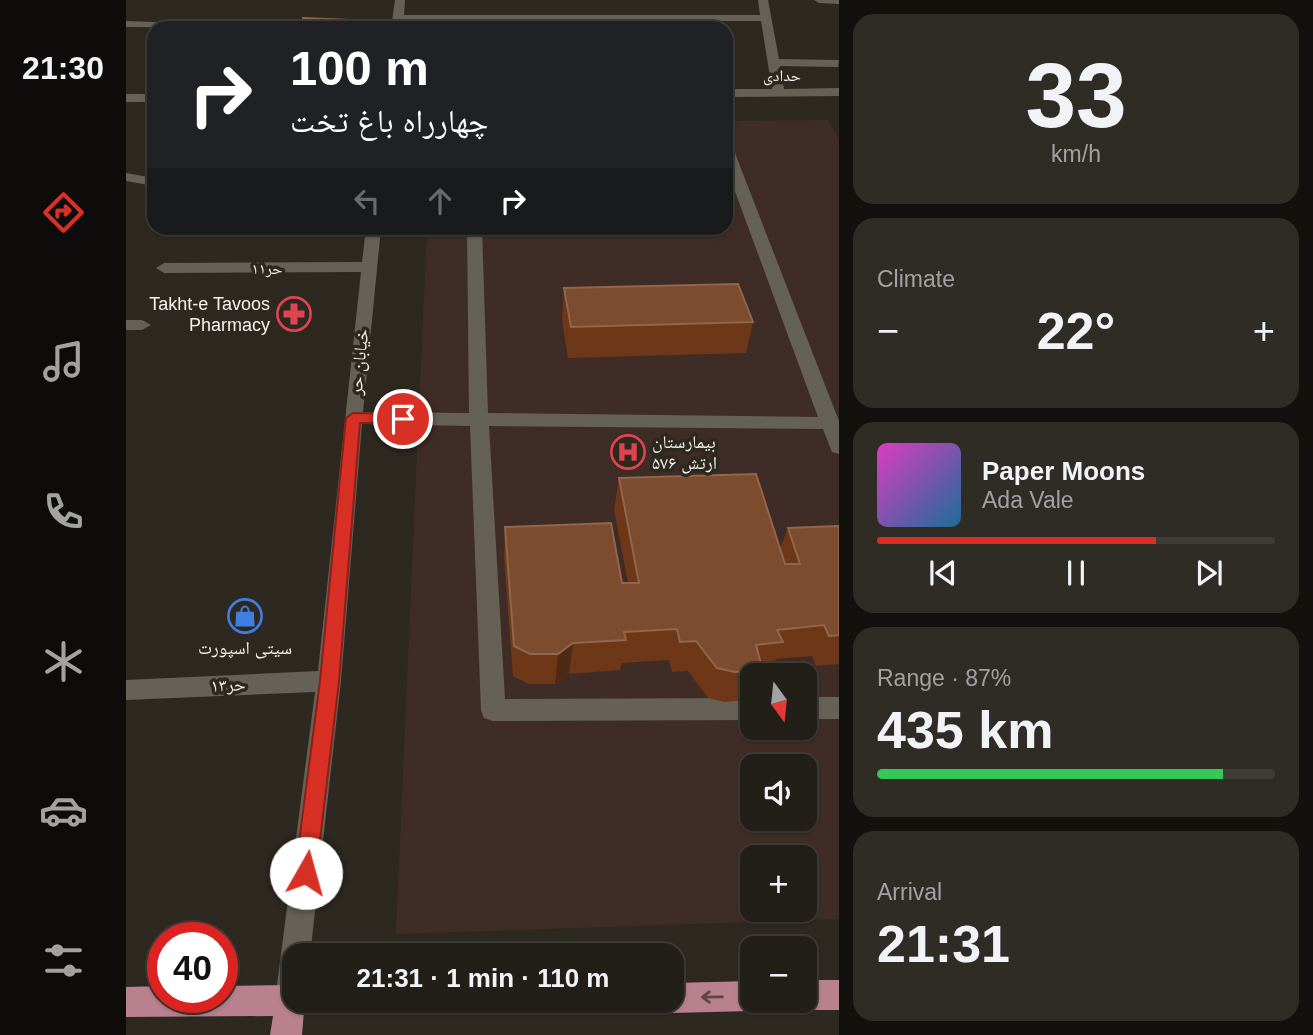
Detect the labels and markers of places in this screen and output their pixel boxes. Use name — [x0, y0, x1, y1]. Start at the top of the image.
place label: Takht-e Tavoos Pharmacy — [149, 294, 270, 335]
pharmacy icon: Takht-e Tavoos Pharmacy — [275, 295, 313, 333]
pin — [373, 389, 433, 449]
place label: بیمارستان ۵۷۶ ارتش — [652, 432, 717, 474]
hospital icon: بیمارستان ۵۷۶ ارتش — [609, 433, 647, 471]
shop icon: سیتی اسپورت — [226, 597, 264, 635]
place label: سیتی اسپورت — [198, 638, 292, 659]

